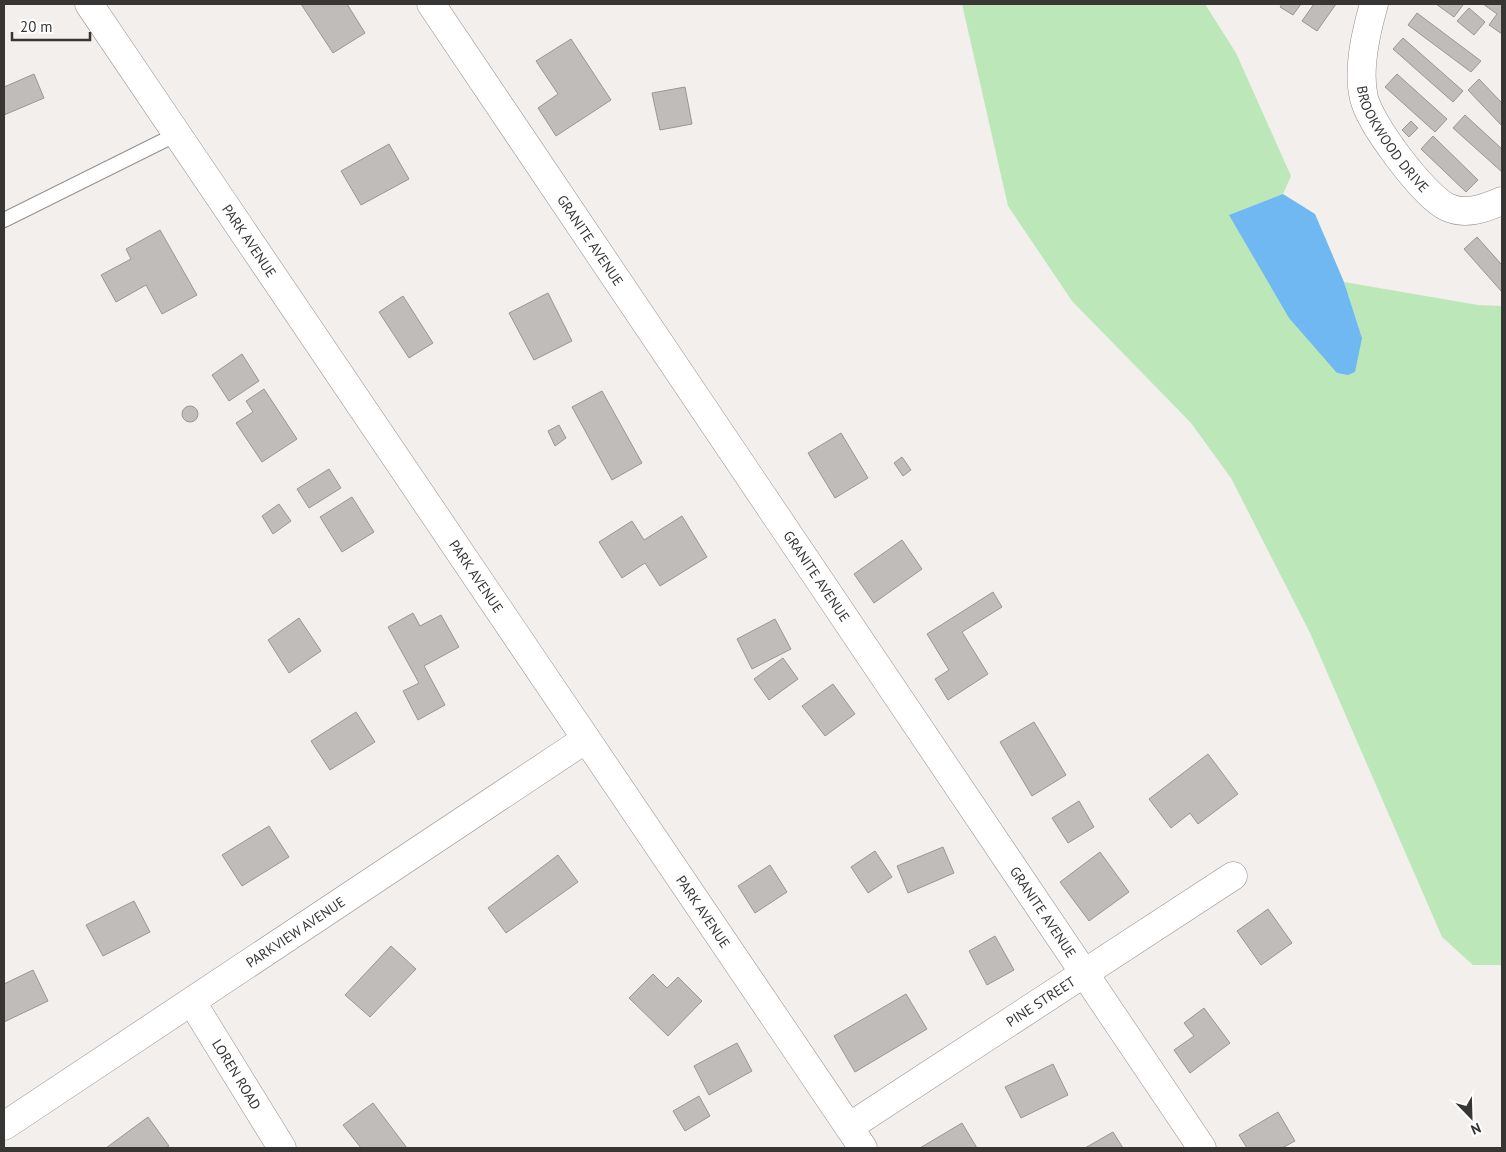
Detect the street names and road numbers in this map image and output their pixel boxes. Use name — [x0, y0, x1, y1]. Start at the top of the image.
street label: BROOKWOOD DRIVE — [1353, 84, 1433, 196]
street label: GRANITE AVENUE — [553, 191, 627, 289]
street label: PARK AVENUE — [218, 201, 280, 281]
street label: GRANITE AVENUE — [780, 527, 854, 625]
street label: PARK AVENUE — [445, 536, 507, 616]
street label: GRANITE AVENUE — [1006, 863, 1080, 961]
street label: PARK AVENUE — [672, 872, 734, 952]
street label: PARKVIEW AVENUE — [242, 893, 348, 972]
street label: PINE STREET — [1003, 972, 1079, 1031]
street label: LOREN ROAD — [208, 1036, 265, 1113]

